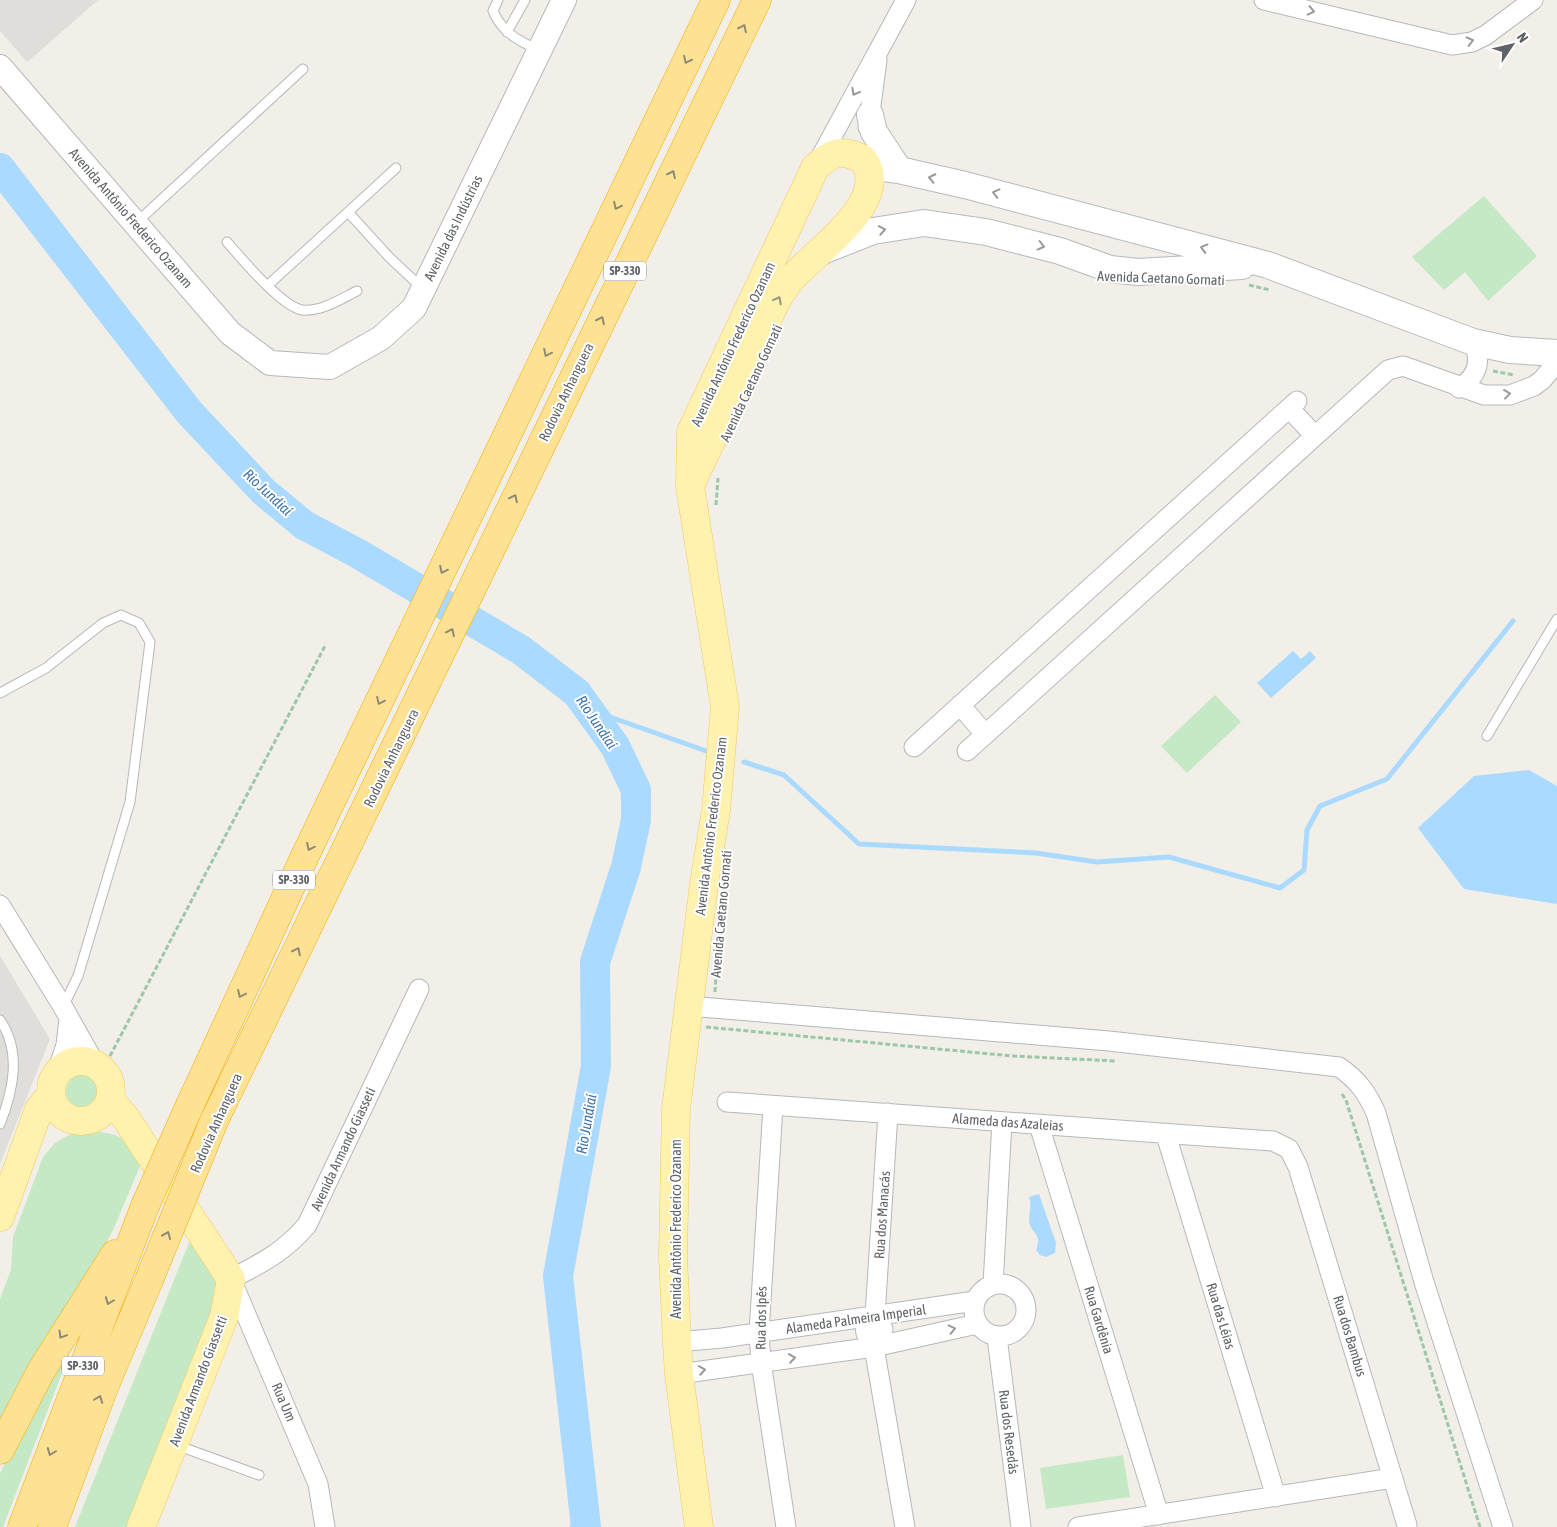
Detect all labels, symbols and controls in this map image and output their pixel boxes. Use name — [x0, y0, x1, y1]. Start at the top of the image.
one-way arrow — [1307, 5, 1316, 16]
north arrow — [1487, 20, 1537, 70]
one-way arrow — [737, 24, 747, 33]
text: N — [1514, 30, 1532, 46]
one-way arrow — [1465, 36, 1474, 47]
one-way arrow — [683, 55, 693, 64]
one-way arrow — [851, 86, 861, 95]
street label: Avenida Antônio Frederico Ozanam — [66, 145, 196, 291]
one-way arrow — [666, 170, 676, 179]
street label: Avenida das Indústrias — [421, 173, 486, 283]
one-way arrow — [928, 173, 937, 184]
one-way arrow — [992, 188, 1000, 199]
one-way arrow — [613, 201, 623, 210]
one-way arrow — [877, 225, 886, 235]
one-way arrow — [1037, 240, 1046, 251]
one-way arrow — [1199, 243, 1208, 254]
street label: Avenida Antônio Frederico Ozanam — [688, 259, 778, 429]
road number: SP-330 — [604, 262, 646, 280]
street label: Avenida Caetano Gornati — [1097, 268, 1225, 288]
one-way arrow — [772, 296, 782, 305]
one-way arrow — [595, 316, 605, 325]
street label: Avenida Caetano Gornati — [717, 322, 785, 444]
street label: Rodovia Anhanguera — [535, 340, 597, 444]
one-way arrow — [543, 348, 553, 357]
one-way arrow — [1503, 389, 1511, 400]
water label: Rio Jundiaí — [240, 465, 296, 519]
one-way arrow — [508, 494, 519, 503]
one-way arrow — [439, 565, 450, 574]
one-way arrow — [445, 628, 455, 637]
water label: Rio Jundiaí — [573, 692, 621, 752]
one-way arrow — [376, 696, 386, 705]
street label: Rodovia Anhanguera — [360, 706, 422, 810]
street label: Avenida Antônio Frederico Ozanam — [692, 736, 730, 916]
one-way arrow — [305, 842, 316, 851]
street label: Avenida Caetano Gornati — [707, 850, 735, 978]
road number: SP-330 — [273, 870, 315, 890]
one-way arrow — [291, 947, 301, 956]
one-way arrow — [237, 989, 247, 998]
street label: Rodovia Anhanguera — [187, 1071, 245, 1175]
street label: Avenida Armando Giasseti — [307, 1085, 379, 1213]
water label: Rio Jundiaí — [572, 1092, 600, 1155]
street label: Alameda das Azaleias — [952, 1110, 1064, 1134]
street label: Avenida Antônio Frederico Ozanam — [668, 1139, 684, 1319]
street label: Rua dos Manacás — [871, 1170, 893, 1259]
one-way arrow — [161, 1231, 172, 1240]
street label: Rua das Léias — [1203, 1281, 1239, 1351]
street label: Rua Gardênia — [1081, 1284, 1117, 1356]
street label: Rua dos Ipês — [752, 1286, 770, 1350]
street label: Rua dos Bambus — [1330, 1294, 1370, 1378]
one-way arrow — [105, 1296, 115, 1304]
street label: Alameda Palmeira Imperial — [785, 1301, 927, 1337]
street label: Avenida Armando Giassetti — [166, 1314, 230, 1448]
one-way arrow — [947, 1325, 956, 1335]
one-way arrow — [59, 1330, 68, 1339]
one-way arrow — [787, 1353, 796, 1363]
road number: SP-330 — [62, 1356, 104, 1375]
one-way arrow — [698, 1366, 707, 1376]
street label: Rua Um — [269, 1380, 299, 1424]
street label: Rua dos Resedás — [996, 1389, 1022, 1475]
one-way arrow — [94, 1396, 104, 1404]
one-way arrow — [46, 1447, 57, 1456]

